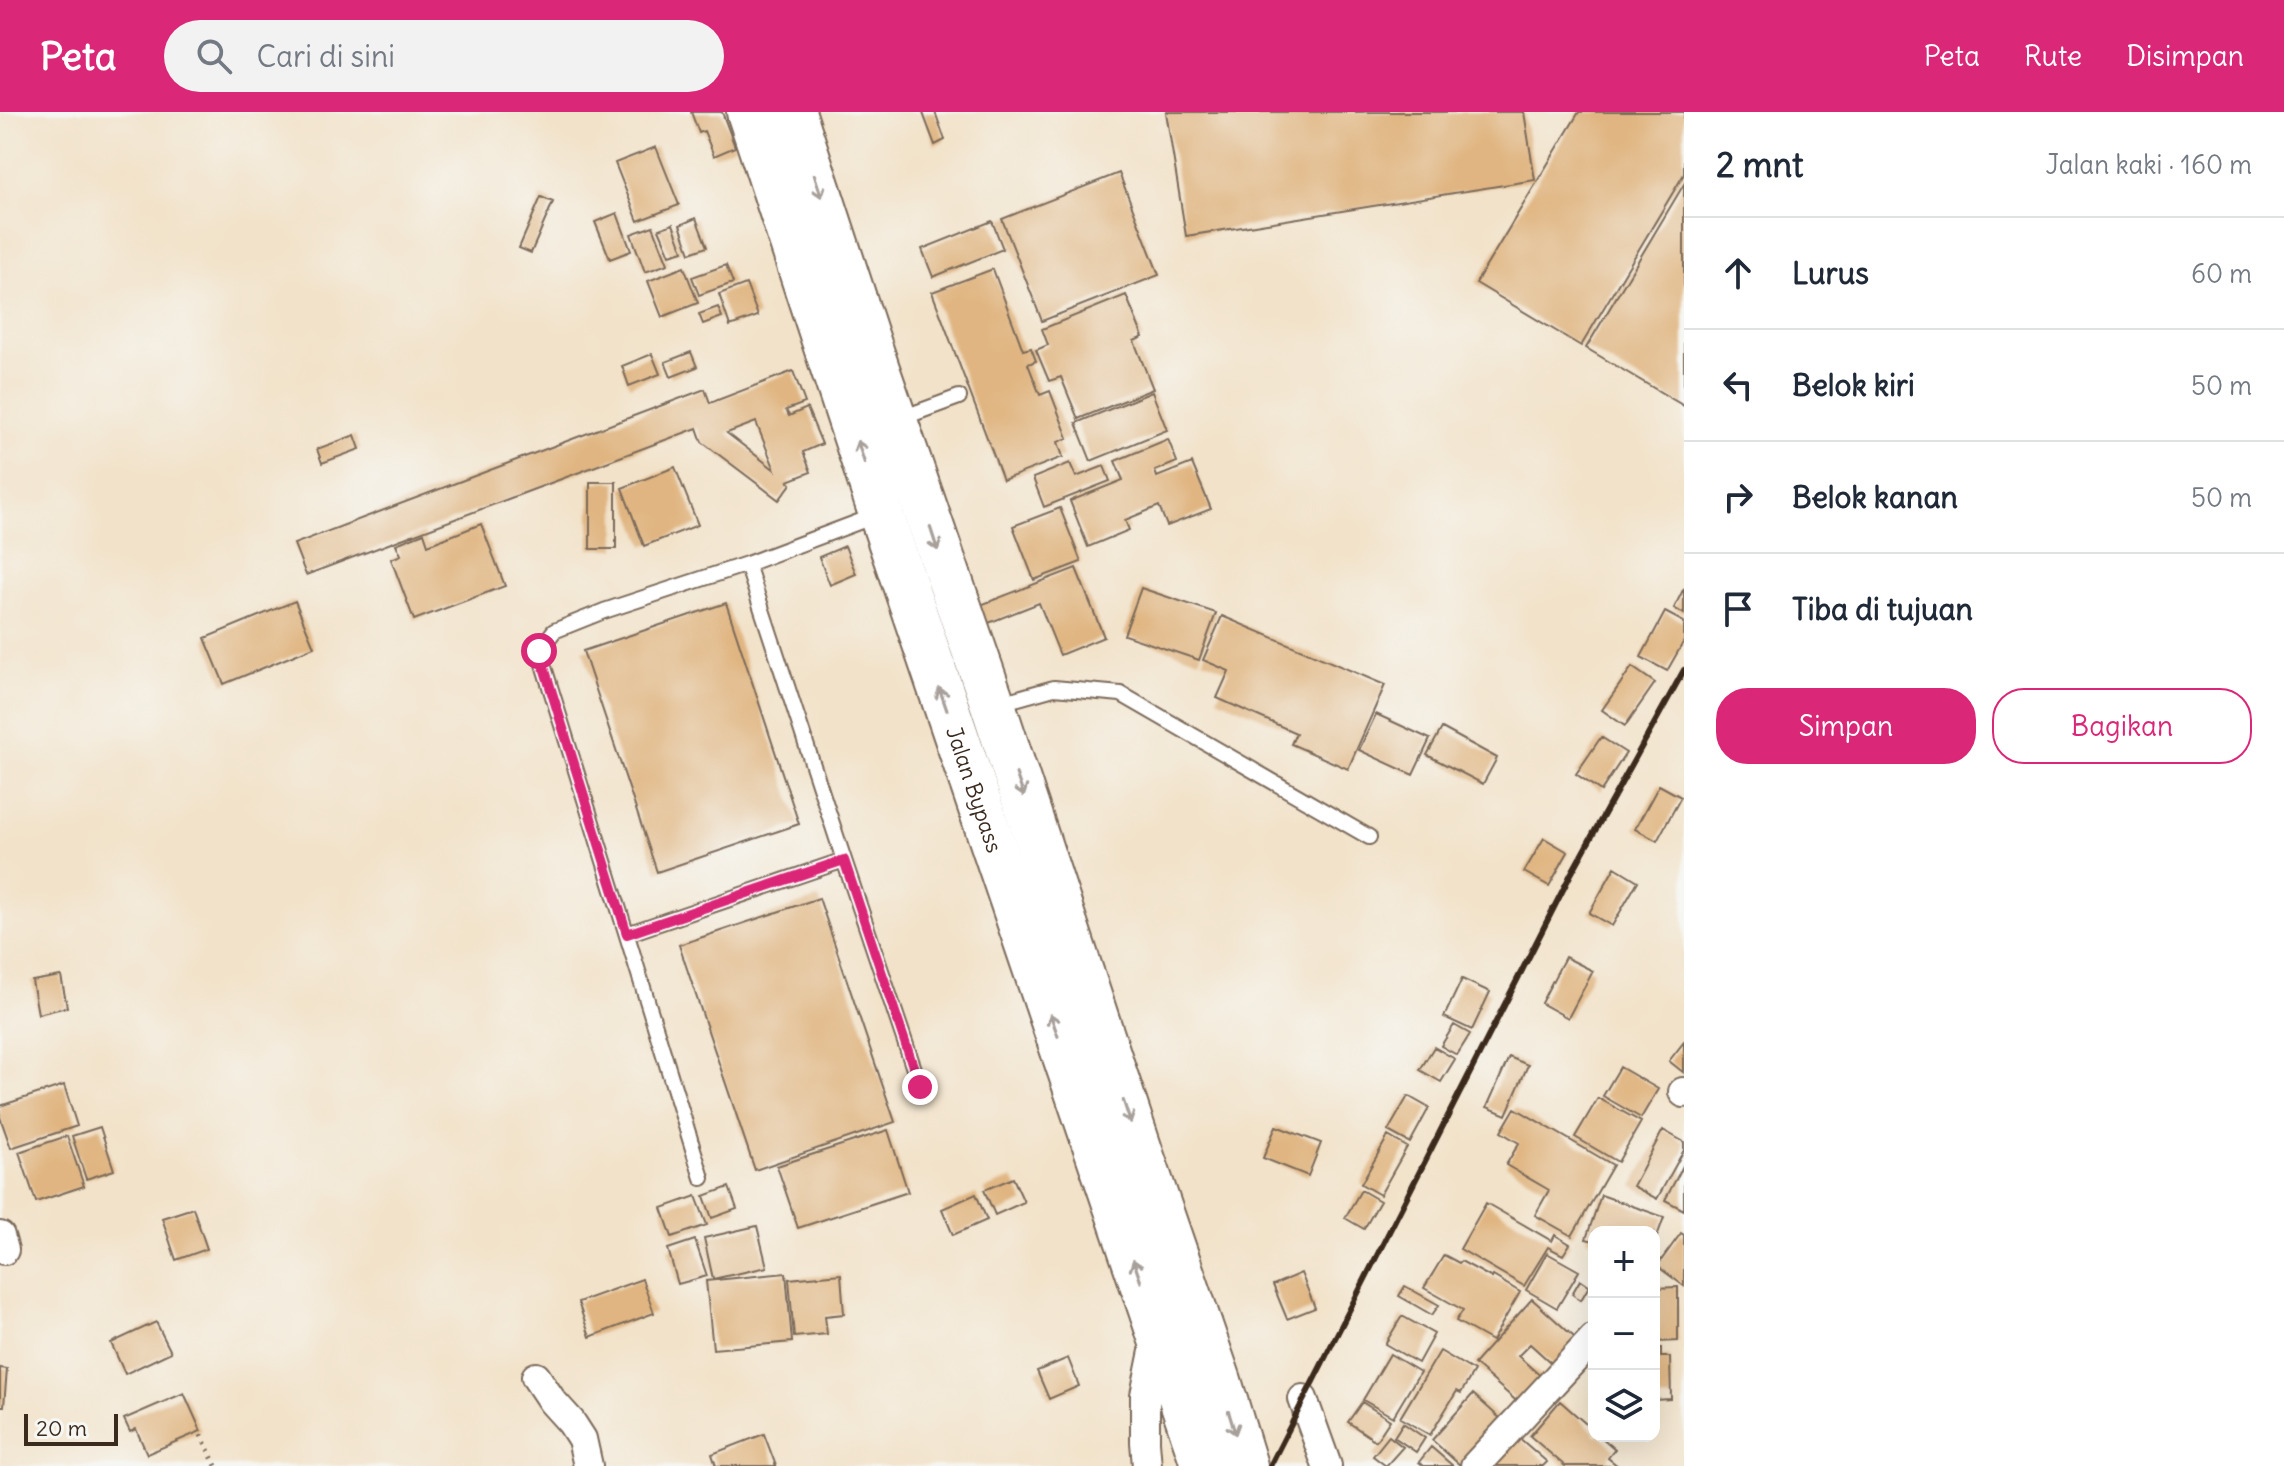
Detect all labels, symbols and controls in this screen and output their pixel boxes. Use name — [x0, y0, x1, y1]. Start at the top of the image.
search box — [164, 20, 724, 92]
text: Peta — [40, 33, 116, 80]
icon: search — [192, 34, 236, 78]
text: Cari di sini — [256, 37, 395, 75]
text: Peta — [1924, 38, 1980, 74]
text: Rute — [2024, 38, 2082, 74]
text: Disimpan — [2126, 38, 2244, 74]
text: 2 mnt — [1716, 143, 1803, 186]
text: Jalan kaki · 160 m — [2046, 148, 2252, 181]
one-way arrow — [811, 173, 826, 198]
icon: ahead — [1716, 251, 1760, 295]
text: Lurus — [1792, 254, 1869, 292]
text: 60 m — [2191, 257, 2252, 290]
icon: left — [1716, 363, 1760, 407]
text: Belok kiri — [1792, 366, 1915, 404]
text: 50 m — [2191, 369, 2252, 402]
one-way arrow — [852, 440, 867, 465]
icon: right — [1716, 475, 1760, 519]
text: Belok kanan — [1792, 478, 1958, 516]
text: 50 m — [2191, 481, 2252, 514]
one-way arrow — [928, 527, 943, 552]
icon: arrive — [1716, 587, 1760, 631]
text: Tiba di tujuan — [1792, 590, 1973, 628]
route start — [521, 633, 557, 669]
one-way arrow — [935, 687, 950, 712]
button: Simpan — [1716, 688, 1976, 764]
button: Bagikan — [1992, 688, 2252, 764]
street label: Jalan Bypass — [940, 723, 1009, 856]
one-way arrow — [1013, 772, 1028, 797]
one-way arrow — [1045, 1013, 1060, 1038]
route end — [902, 1069, 938, 1105]
one-way arrow — [1121, 1099, 1136, 1124]
map controls — [1588, 1226, 1660, 1442]
button: + — [1588, 1226, 1660, 1298]
one-way arrow — [1129, 1259, 1144, 1284]
button: − — [1588, 1298, 1660, 1370]
button: layers — [1588, 1370, 1660, 1442]
scale bar — [24, 1410, 118, 1446]
one-way arrow — [1225, 1410, 1240, 1436]
text: 20 m — [36, 1414, 87, 1442]

